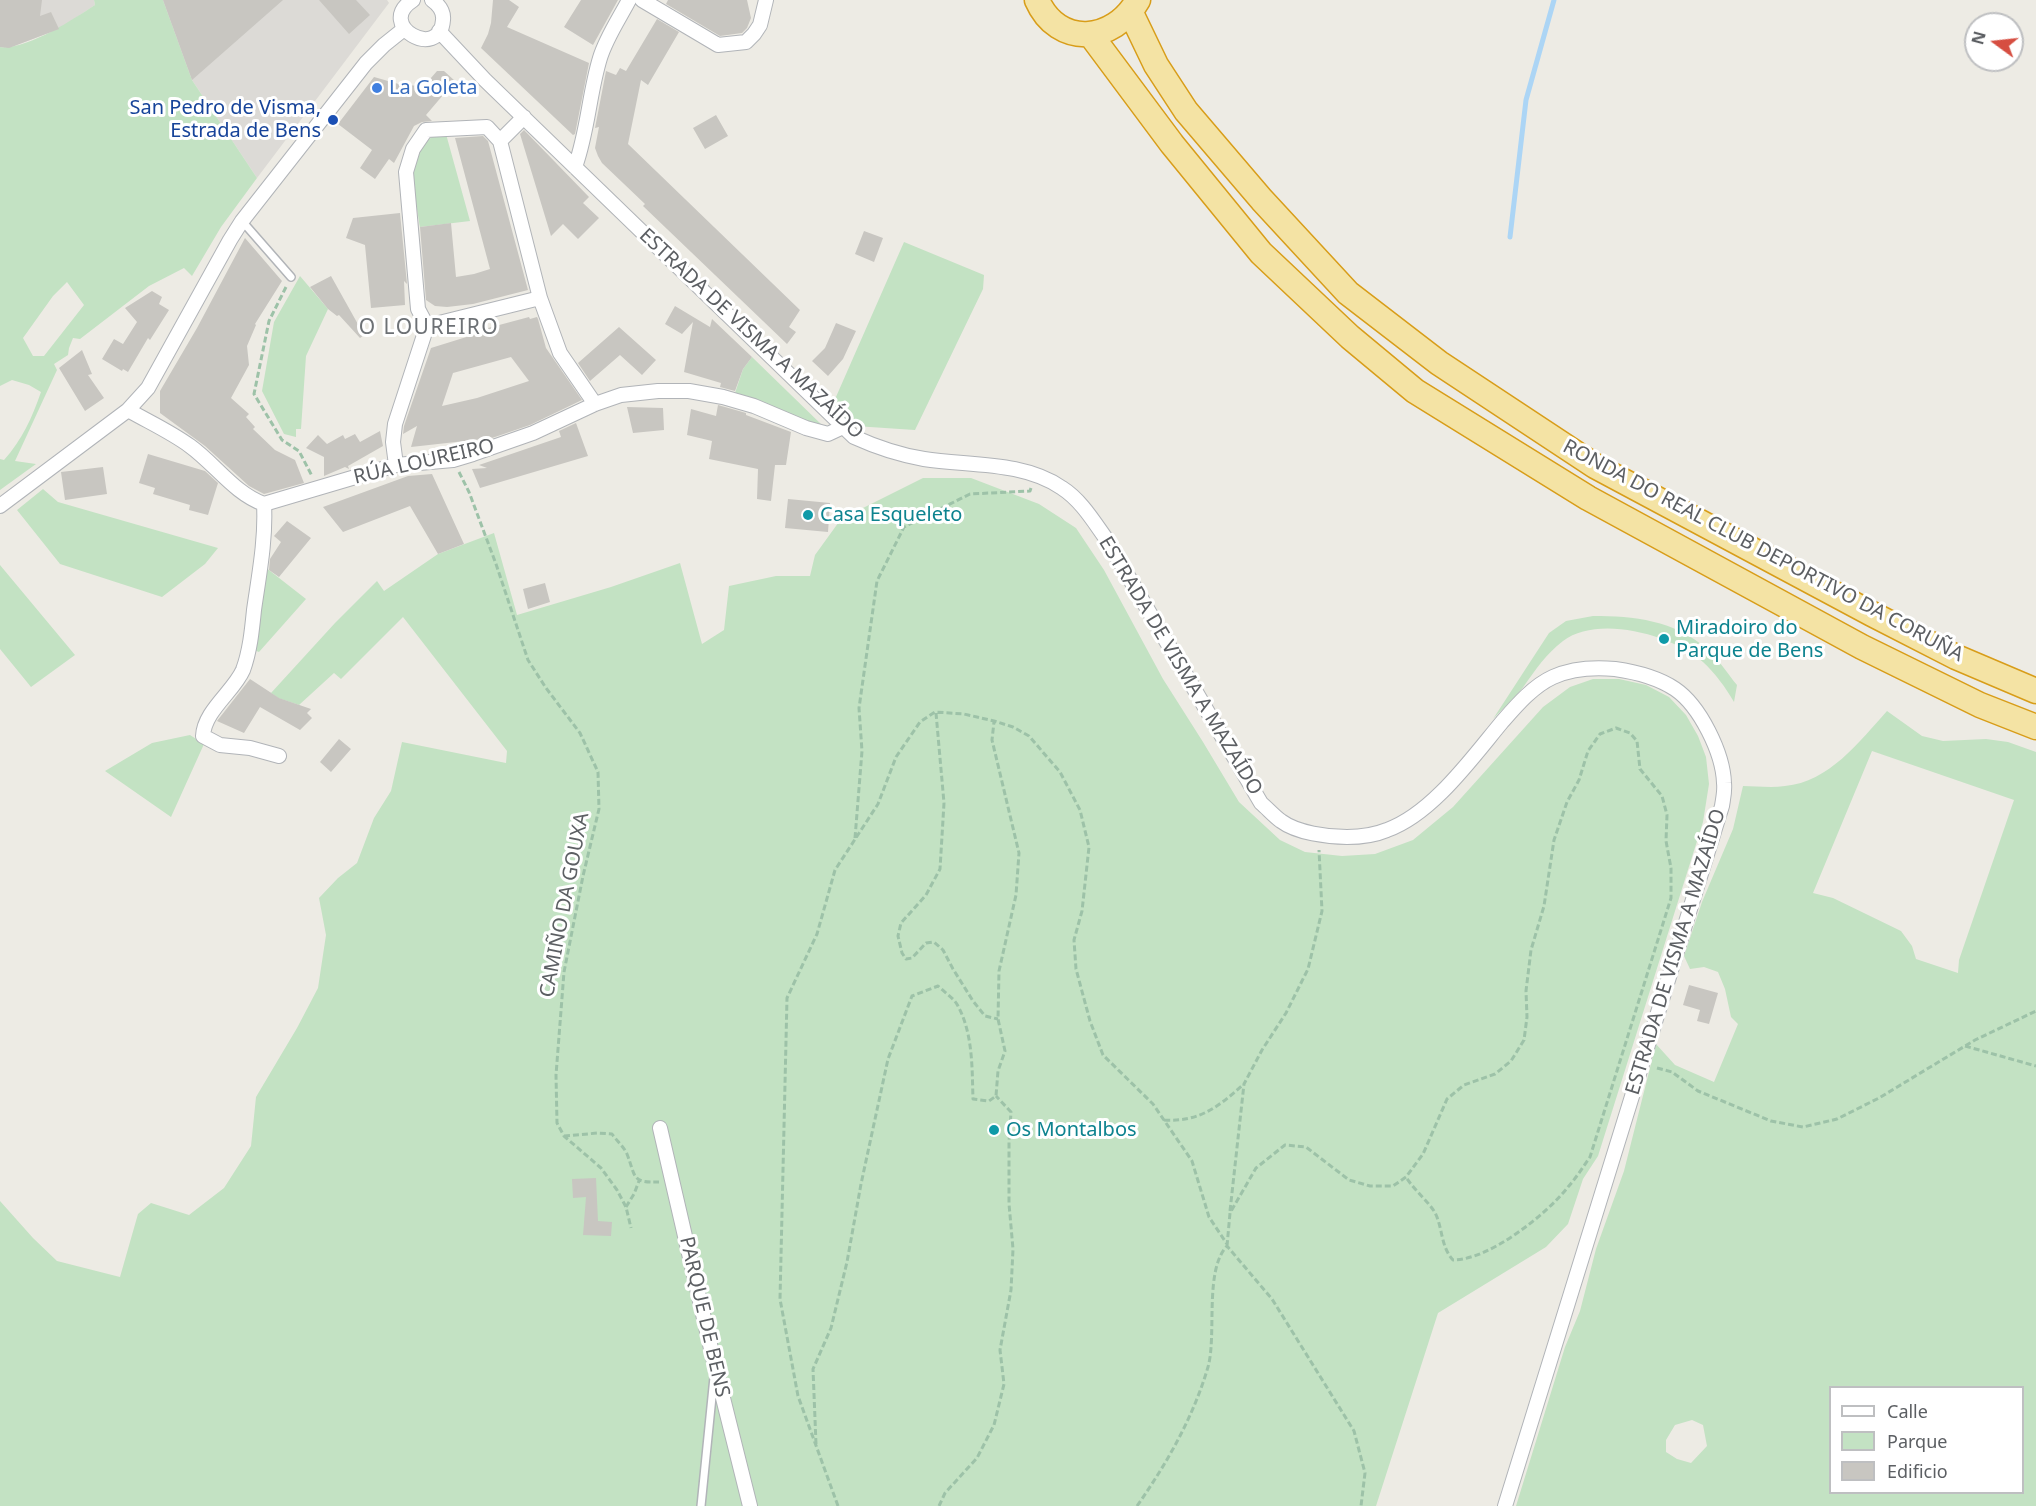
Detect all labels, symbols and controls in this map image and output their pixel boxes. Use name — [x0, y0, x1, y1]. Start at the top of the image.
north arrow — [1964, 12, 2024, 72]
text: N — [1966, 29, 1991, 47]
place label: La Goleta — [389, 76, 477, 100]
marker: La Goleta — [370, 81, 384, 95]
place label: San Pedro de Visma, Estrada de Bens — [130, 96, 321, 143]
marker: San Pedro de Visma, Estrada de Bens — [326, 113, 340, 127]
street label: ESTRADA DE VISMA A MAZAÍDO — [634, 224, 868, 444]
district label: O LOUREIRO — [359, 315, 499, 341]
street label: RÚA LOUREIRO — [351, 434, 497, 490]
street label: RONDA DO REAL CLUB DEPORTIVO DA CORUÑA — [1559, 435, 1967, 667]
place label: Casa Esqueleto — [820, 503, 962, 527]
marker: Casa Esqueleto — [801, 508, 815, 522]
street label: ESTRADA DE VISMA A MAZAÍDO — [1093, 532, 1267, 800]
place label: Miradoiro do Parque de Bens — [1676, 616, 1823, 663]
marker: Miradoiro do Parque de Bens — [1657, 632, 1671, 646]
street label: ESTRADA DE VISMA A MAZAÍDO — [1621, 806, 1731, 1098]
street label: CAMIÑO DA GOUXA — [535, 811, 595, 999]
place label: Os Montalbos — [1006, 1118, 1137, 1142]
marker: Os Montalbos — [987, 1123, 1001, 1137]
street label: PARQUE DE BENS — [674, 1234, 734, 1400]
legend — [1829, 1386, 2024, 1494]
text: Calle — [1887, 1399, 1928, 1423]
text: Parque — [1887, 1429, 1947, 1453]
text: Edificio — [1887, 1459, 1948, 1483]

